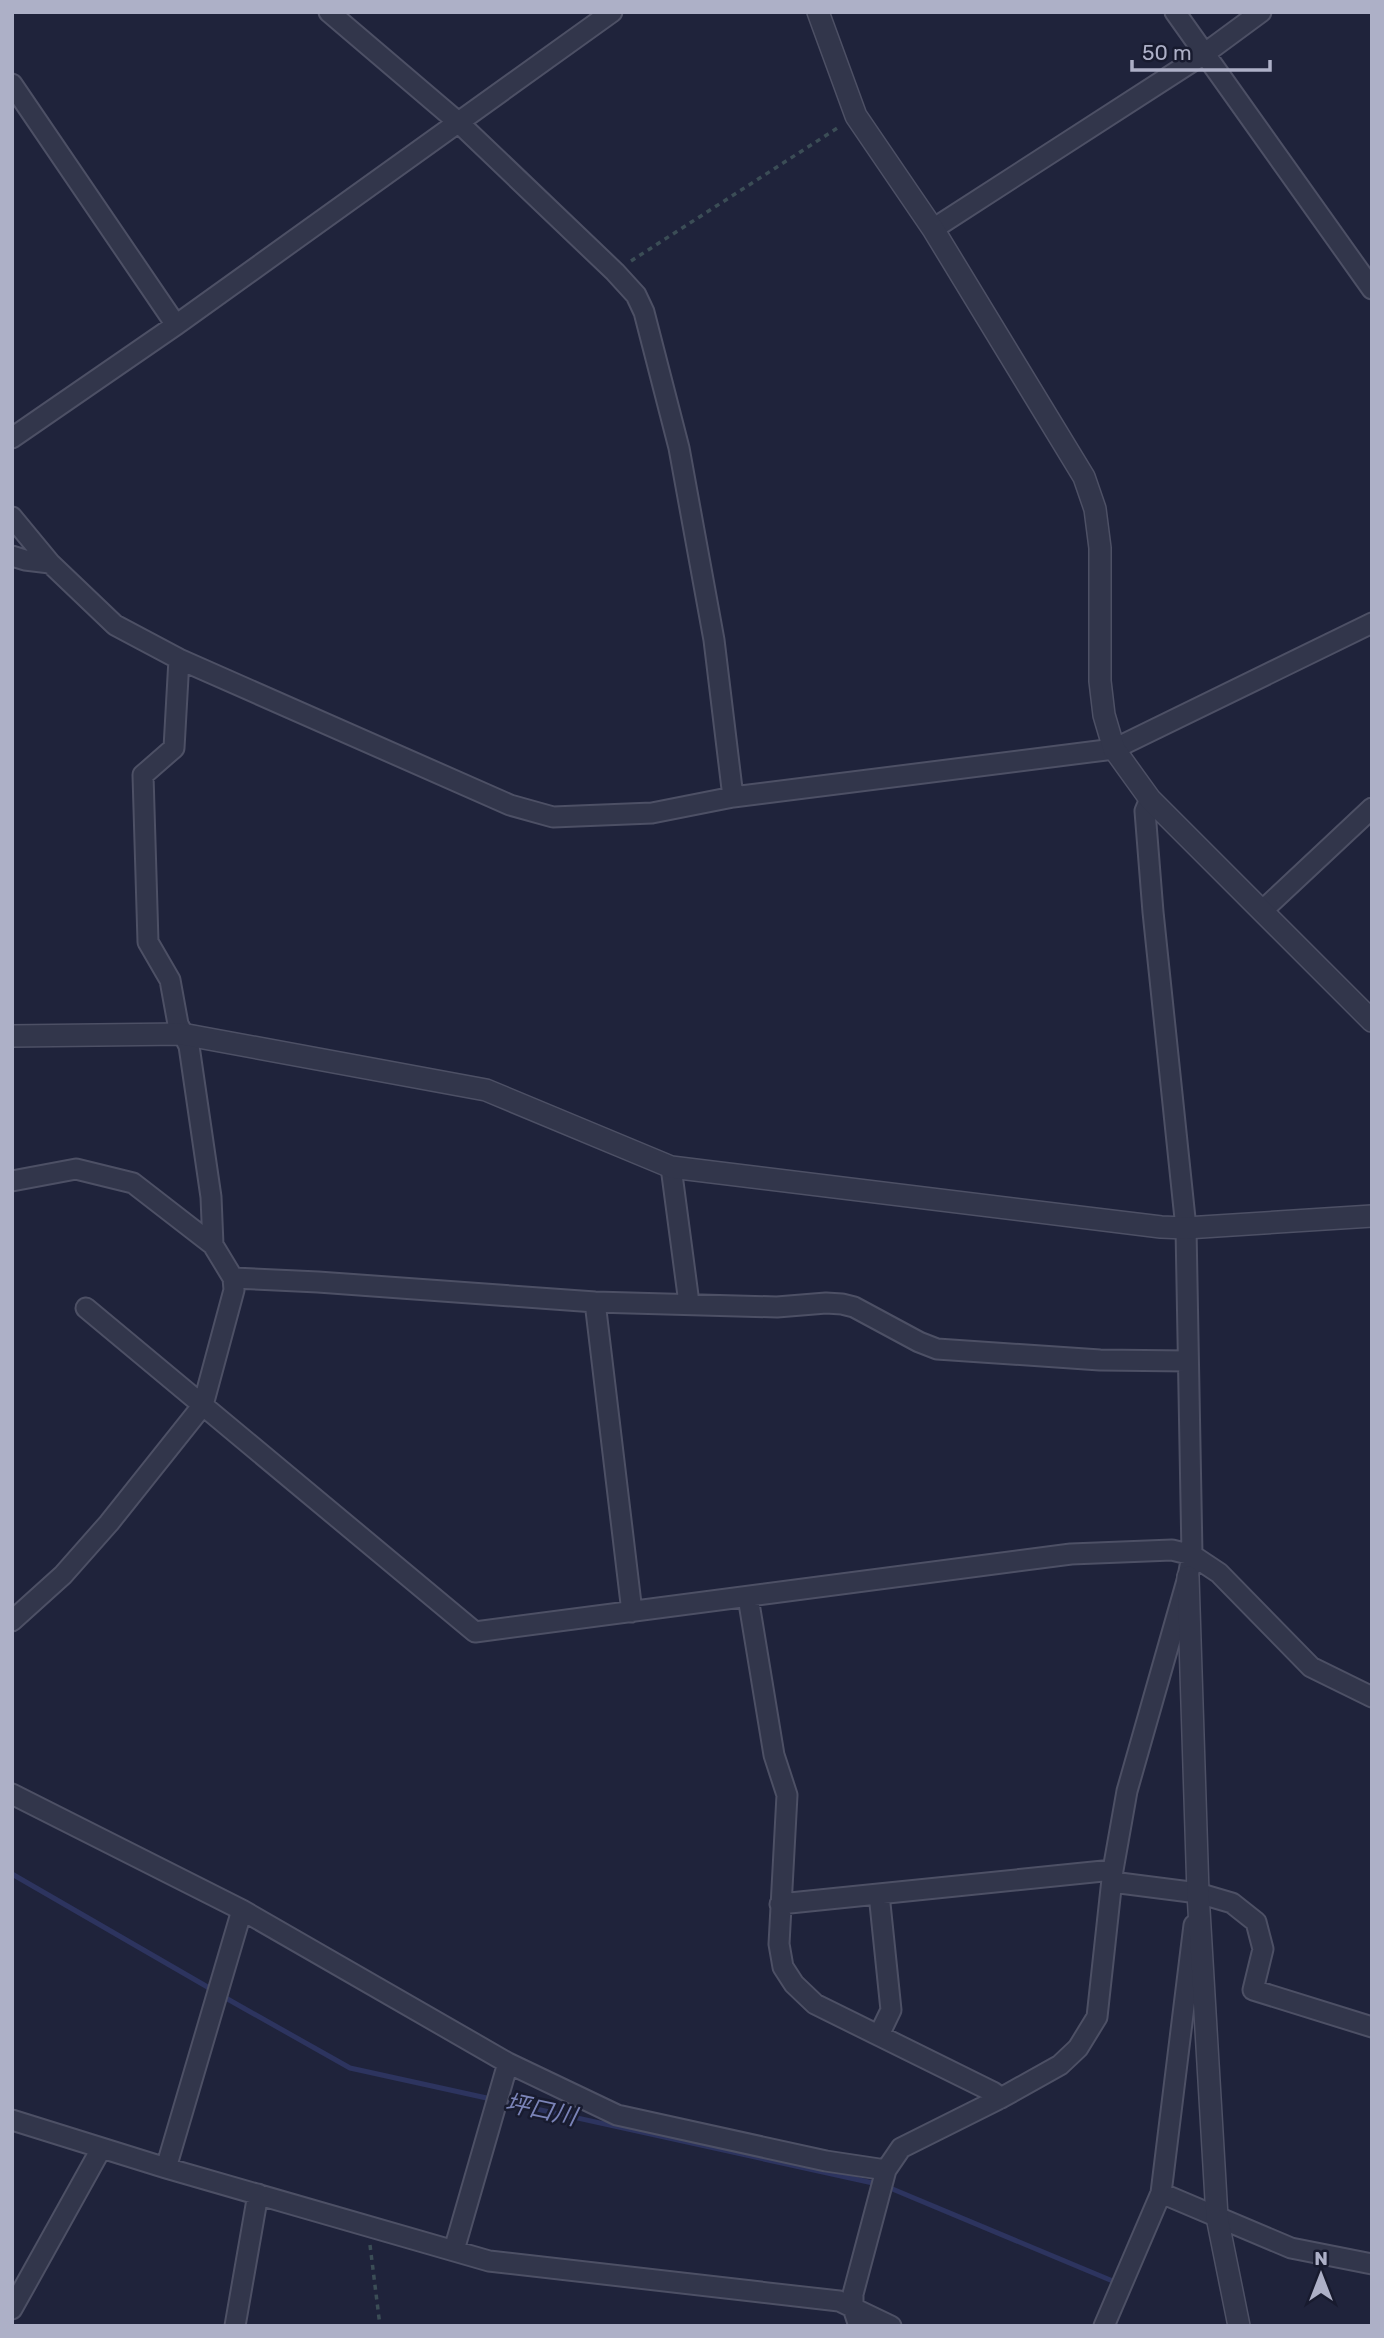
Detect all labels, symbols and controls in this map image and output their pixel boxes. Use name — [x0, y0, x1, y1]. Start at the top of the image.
scale bar — [1132, 28, 1270, 72]
text: 50 m — [1142, 40, 1192, 65]
water label: 坪口川 — [503, 2089, 582, 2132]
north arrow — [1286, 2240, 1356, 2310]
text: N — [1314, 2247, 1328, 2270]

